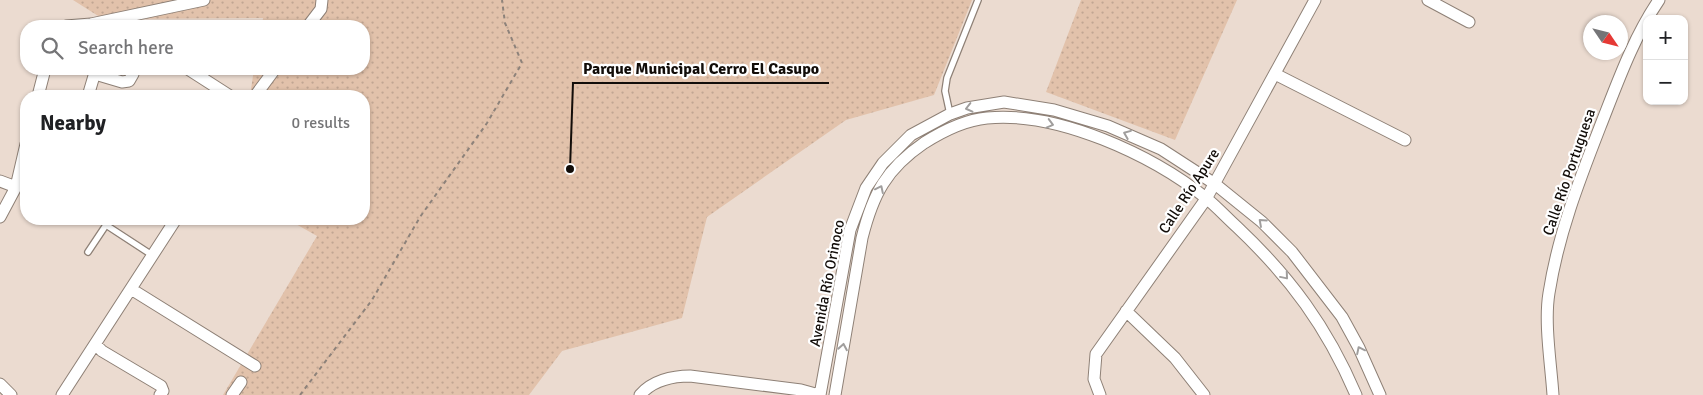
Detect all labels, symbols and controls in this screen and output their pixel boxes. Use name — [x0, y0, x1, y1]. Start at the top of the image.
north arrow — [1583, 15, 1628, 60]
map controls — [1643, 15, 1688, 105]
button: + — [1643, 15, 1688, 60]
search box — [20, 20, 370, 75]
icon: search — [38, 34, 66, 62]
text: Search here — [78, 36, 174, 60]
callout: Parque Municipal Cerro El Casupo — [573, 52, 829, 83]
text: Parque Municipal Cerro El Casupo — [583, 59, 819, 79]
button: − — [1643, 60, 1688, 105]
one-way arrow — [965, 102, 974, 113]
street label: Calle Río Portuguesa — [1539, 106, 1599, 238]
text: Nearby — [40, 110, 106, 136]
text: 0 results — [291, 113, 350, 133]
one-way arrow — [1046, 118, 1054, 128]
one-way arrow — [1123, 129, 1131, 139]
street label: Calle Río Apure — [1155, 145, 1223, 237]
one-way arrow — [873, 186, 883, 195]
street label: Avenida Río Orinoco — [806, 218, 848, 348]
one-way arrow — [1258, 219, 1267, 228]
one-way arrow — [1279, 271, 1288, 280]
one-way arrow — [837, 343, 847, 351]
one-way arrow — [1356, 347, 1366, 356]

